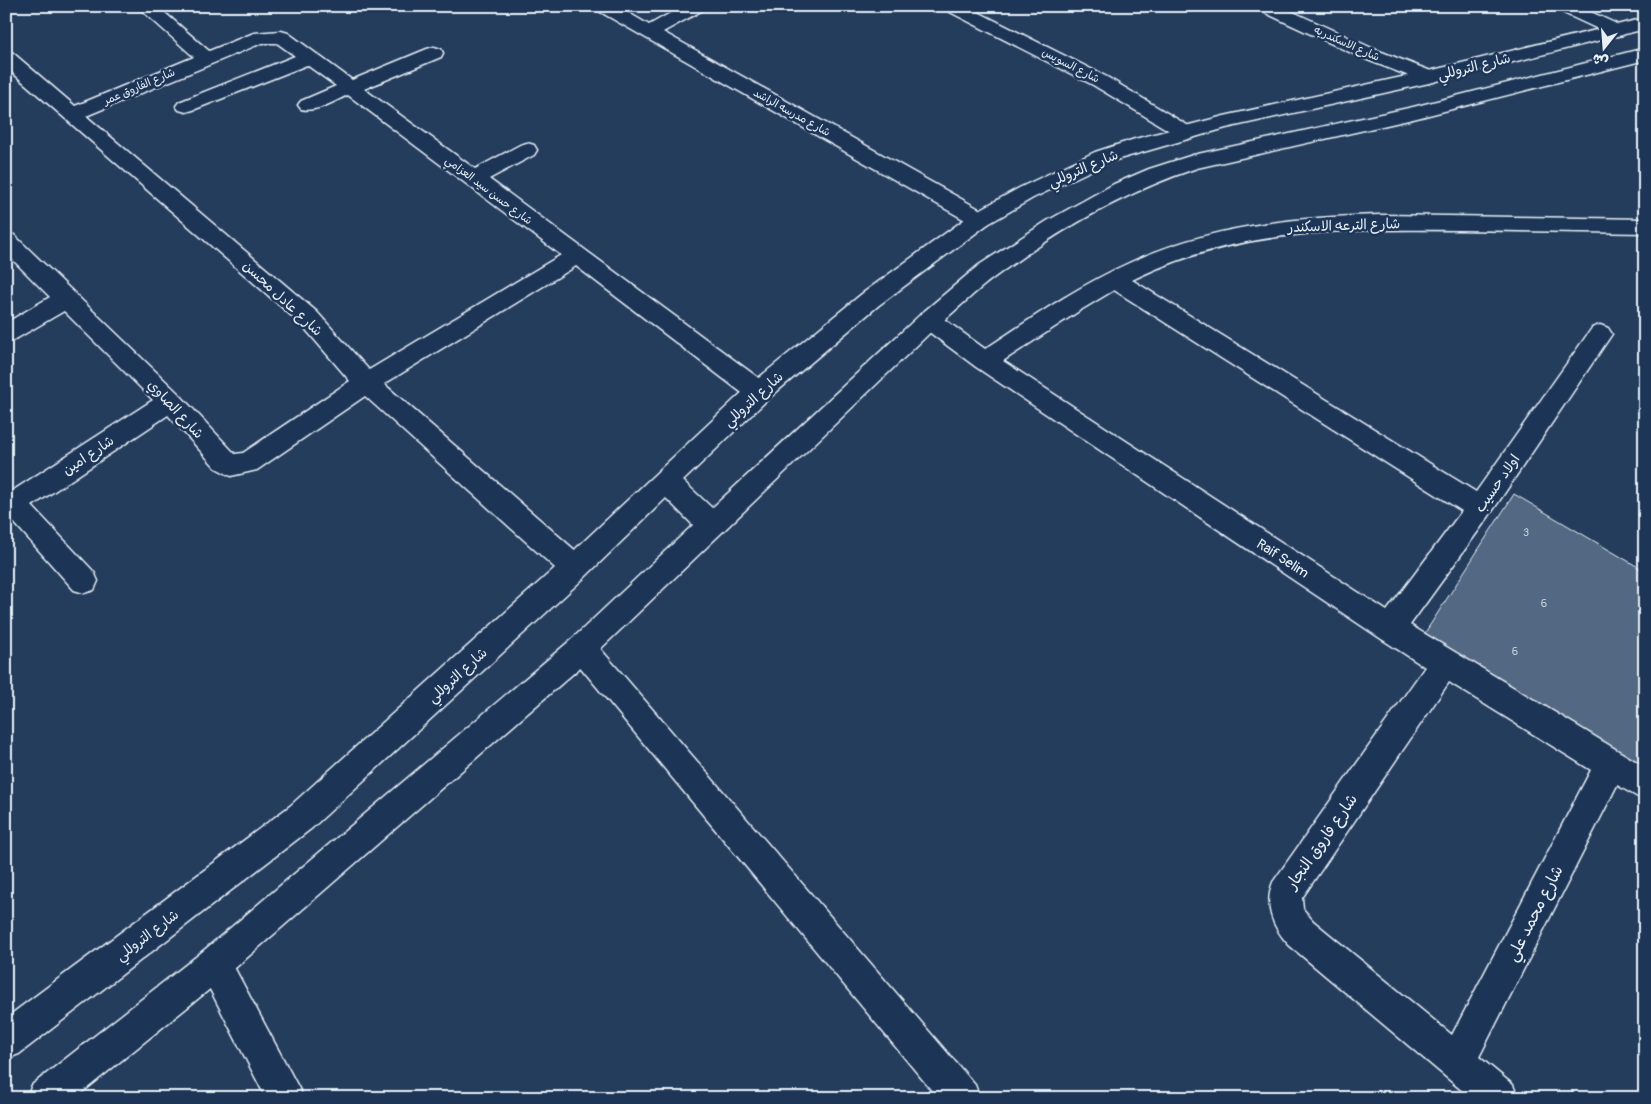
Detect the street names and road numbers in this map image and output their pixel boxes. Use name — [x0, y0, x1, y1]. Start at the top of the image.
street label: شارع الاسكندريه — [1311, 23, 1382, 66]
street label: شارع السويس — [1039, 45, 1102, 87]
street label: شارع التروللي — [1436, 49, 1513, 88]
street label: شارع الفاروق عمر — [100, 65, 178, 110]
street label: شارع مدرسه الراشد — [750, 86, 833, 141]
street label: شارع التروللي — [1046, 146, 1122, 195]
street label: شارع حسن سيد العزامي — [440, 153, 535, 231]
street label: شارع الترعه الاسكندر — [1287, 215, 1400, 237]
street label: شارع عادل محسن — [239, 257, 326, 340]
street label: شارع التروللي — [720, 368, 789, 434]
street label: شارع الصاوي — [143, 376, 207, 444]
street label: شارع امين — [59, 432, 118, 480]
street label: اولاد حسيب — [1471, 451, 1524, 516]
street label: Raif Selim — [1253, 535, 1312, 582]
street label: شارع التروللي — [424, 644, 493, 710]
street label: شارع فاروق النجار — [1280, 790, 1363, 895]
street label: شارع محمد علي — [1502, 862, 1571, 967]
street label: شارع التروللي — [112, 906, 185, 968]

